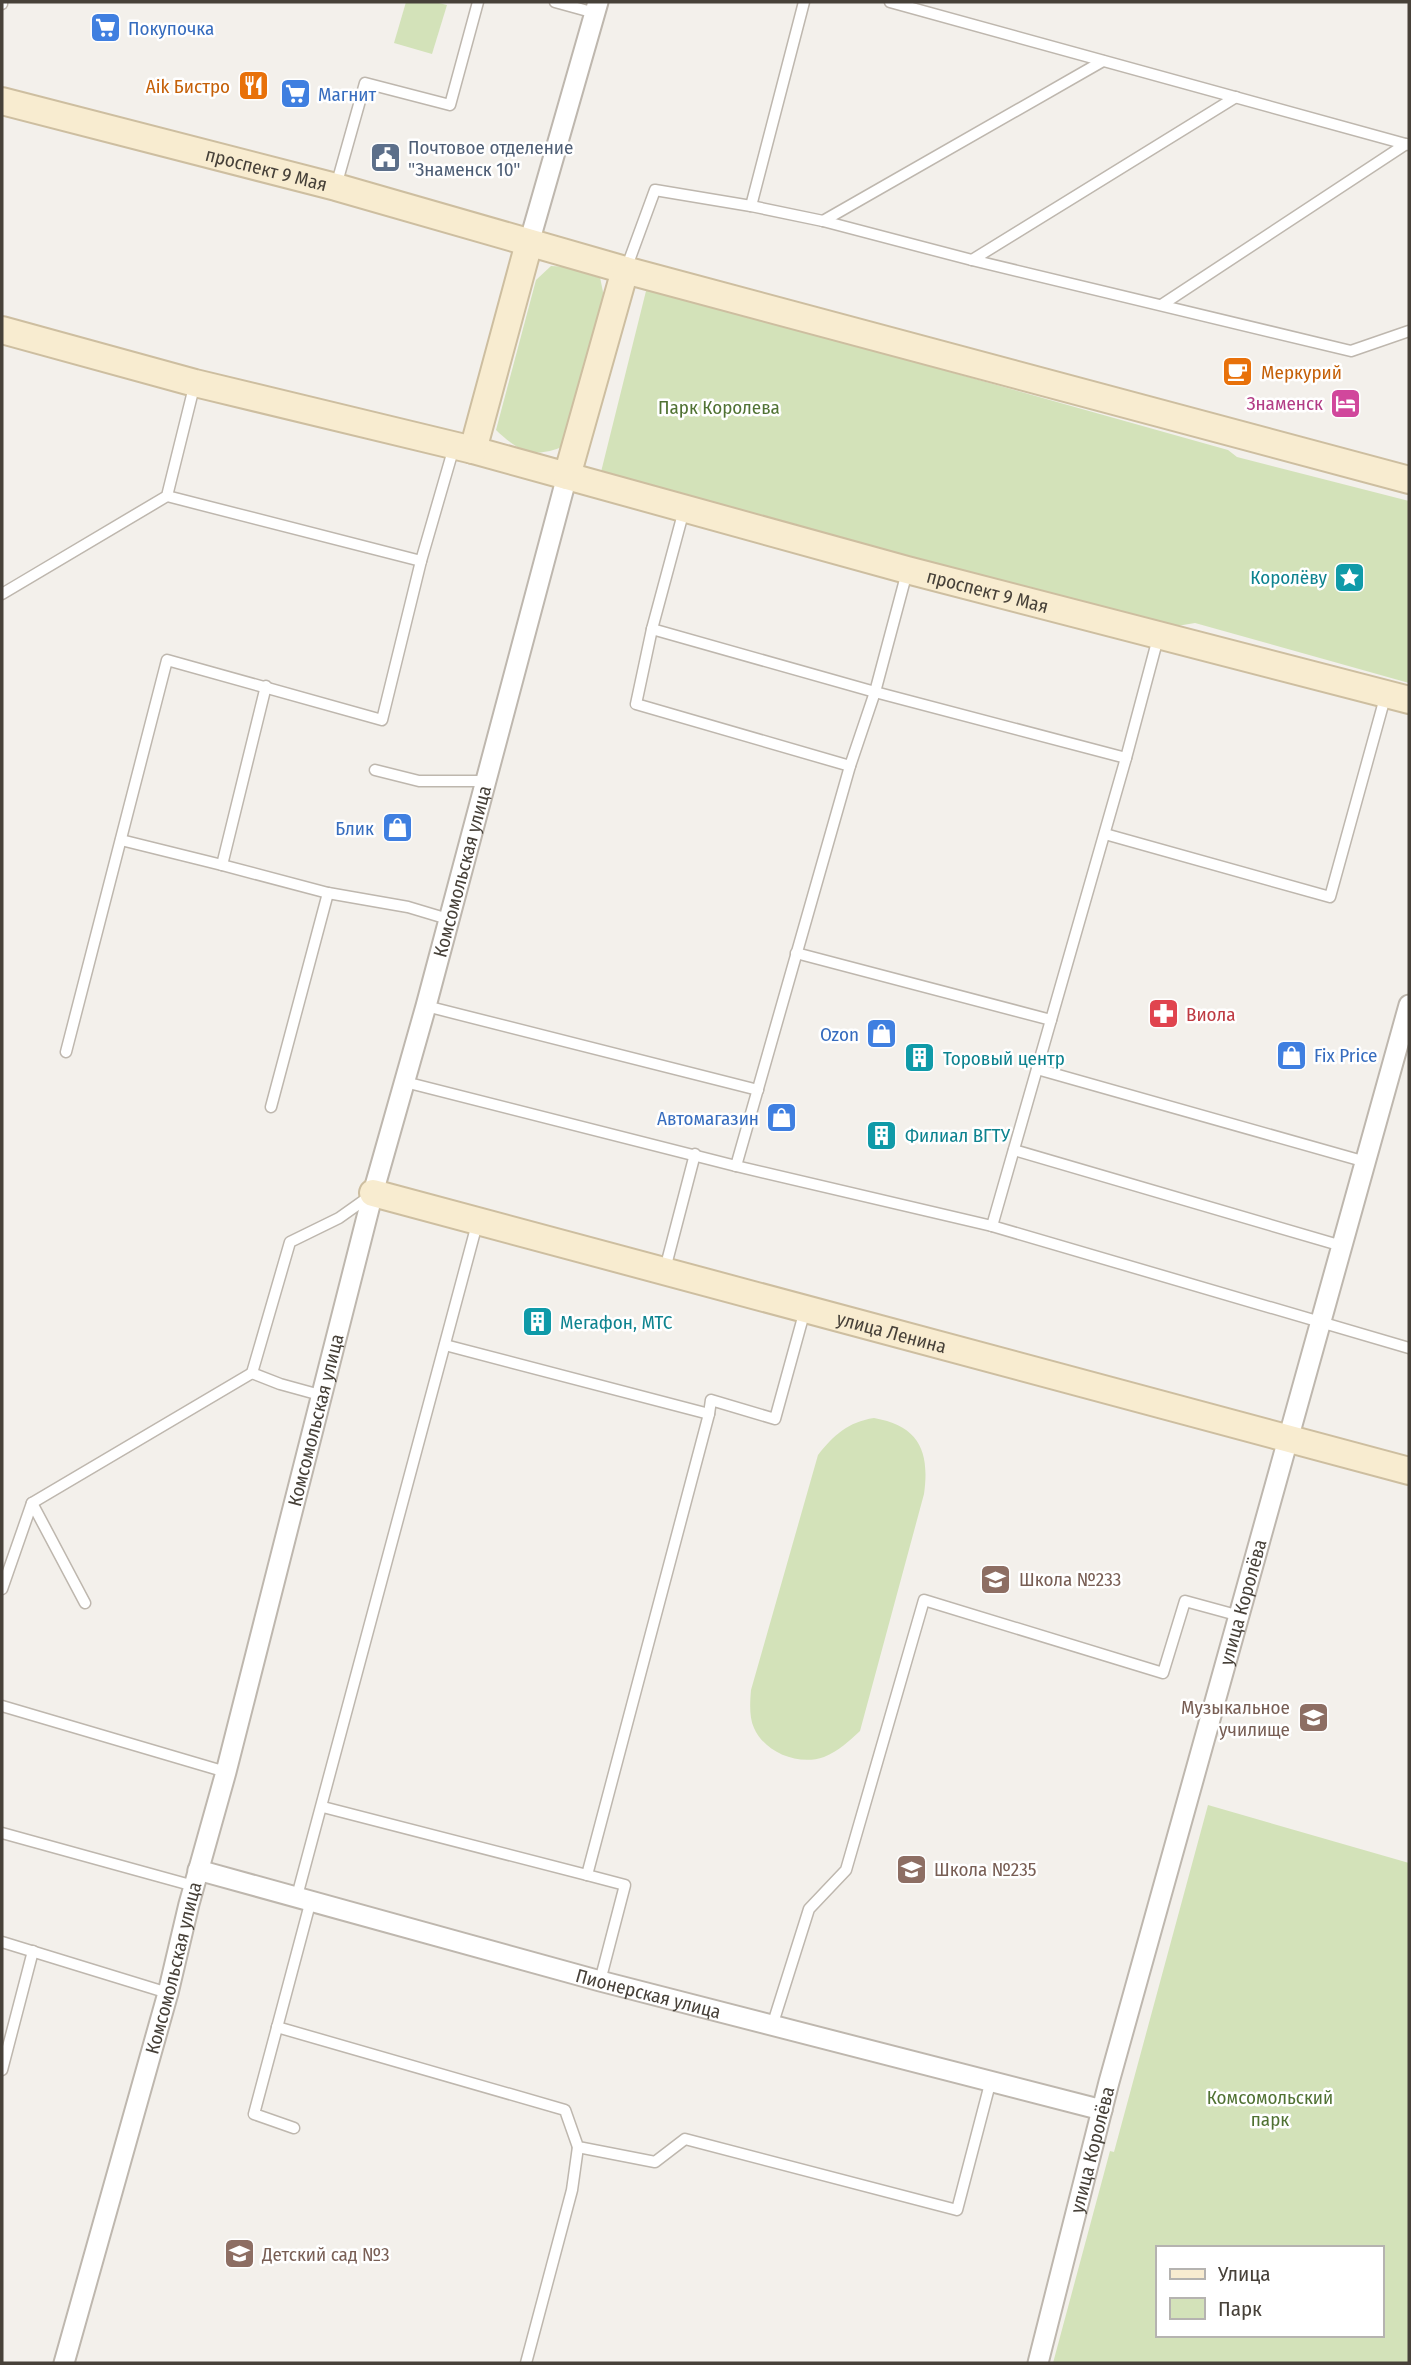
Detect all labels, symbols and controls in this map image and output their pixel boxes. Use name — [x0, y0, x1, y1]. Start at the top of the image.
supermarket icon: Покупочка — [88, 11, 122, 45]
place label: Покупочка — [128, 17, 214, 40]
restaurant icon: Aik Бистро — [236, 69, 270, 103]
place label: Aik Бистро — [146, 75, 230, 98]
supermarket icon: Магнит — [278, 77, 312, 111]
place label: Магнит — [318, 83, 377, 106]
place label: Почтовое отделение "Знаменск 10" — [408, 136, 573, 181]
public building icon: Почтовое отделение "Знаменск 10" — [368, 141, 402, 175]
street label: проспект 9 Мая — [203, 142, 330, 196]
cafe icon: Меркурий — [1221, 355, 1255, 389]
place label: Меркурий — [1261, 361, 1342, 384]
hotel icon: Знаменск — [1329, 386, 1363, 420]
place label: Знаменск — [1246, 392, 1323, 415]
park label: Парк Королева — [658, 396, 780, 419]
place icon: Королёву — [1333, 560, 1367, 594]
street label: проспект 9 Мая — [924, 564, 1051, 618]
place label: Королёву — [1250, 566, 1328, 589]
street label: Комсомольская улица — [428, 783, 496, 960]
shop icon: Блик — [380, 811, 414, 845]
place label: Блик — [335, 817, 374, 840]
pharmacy icon: Виола — [1146, 997, 1180, 1031]
place label: Виола — [1186, 1003, 1235, 1026]
shop icon: Ozon — [865, 1017, 899, 1051]
place label: Ozon — [820, 1023, 859, 1046]
shop icon: Fix Price — [1274, 1038, 1308, 1072]
building icon: Торовый центр — [903, 1041, 937, 1075]
place label: Fix Price — [1314, 1044, 1377, 1067]
place label: Торовый центр — [943, 1047, 1065, 1070]
shop icon: Автомагазин — [765, 1101, 799, 1135]
place label: Автомагазин — [657, 1107, 759, 1130]
building icon: Филиал ВГТУ — [865, 1118, 899, 1152]
place label: Филиал ВГТУ — [905, 1124, 1011, 1147]
building icon: Мегафон, МТС — [520, 1305, 554, 1339]
street label: улица Ленина — [834, 1306, 949, 1358]
place label: Мегафон, МТС — [560, 1311, 673, 1334]
street label: Комсомольская улица — [282, 1332, 348, 1509]
street label: улица Королёва — [1214, 1537, 1271, 1668]
school or university icon: Школа №233 — [979, 1562, 1013, 1596]
place label: Школа №233 — [1019, 1568, 1121, 1591]
place label: Музыкальное училище — [1181, 1696, 1290, 1741]
school or university icon: Музыкальное училище — [1296, 1701, 1330, 1735]
school or university icon: Школа №235 — [894, 1852, 928, 1886]
place label: Школа №235 — [934, 1858, 1037, 1881]
street label: Комсомольская улица — [140, 1879, 206, 2057]
street label: Пионерская улица — [573, 1963, 723, 2023]
street label: улица Королёва — [1065, 2084, 1119, 2215]
park label: Комсомольский парк — [1207, 2086, 1333, 2131]
school or university icon: Детский сад №3 — [222, 2237, 256, 2271]
place label: Детский сад №3 — [261, 2243, 390, 2266]
legend — [1156, 2246, 1383, 2337]
text: Улица — [1217, 2261, 1271, 2287]
text: Парк — [1218, 2296, 1262, 2322]

